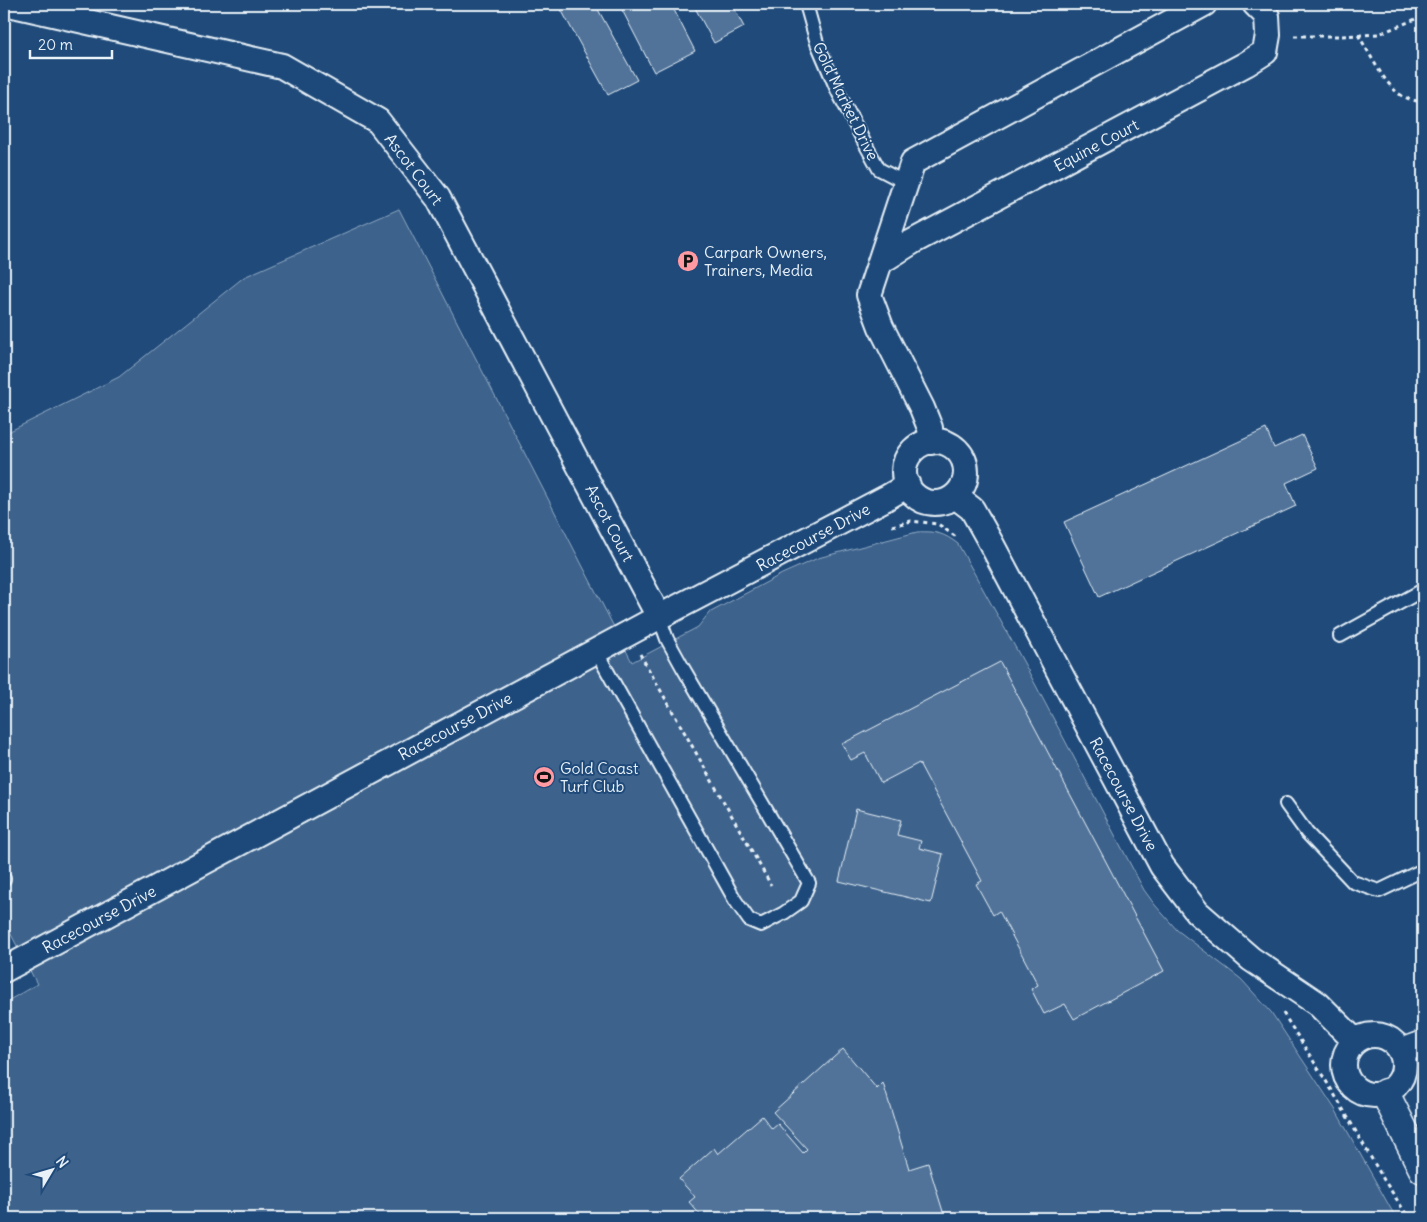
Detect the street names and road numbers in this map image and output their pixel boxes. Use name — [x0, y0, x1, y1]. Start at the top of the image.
street label: Gold Market Drive — [809, 38, 883, 164]
street label: Equine Court — [1050, 114, 1142, 176]
street label: Ascot Court — [381, 129, 448, 209]
street label: Ascot Court — [581, 481, 639, 565]
street label: Racecourse Drive — [753, 499, 873, 575]
street label: Racecourse Drive — [395, 688, 515, 764]
street label: Racecourse Drive — [1086, 734, 1162, 854]
street label: Racecourse Drive — [39, 881, 159, 957]

